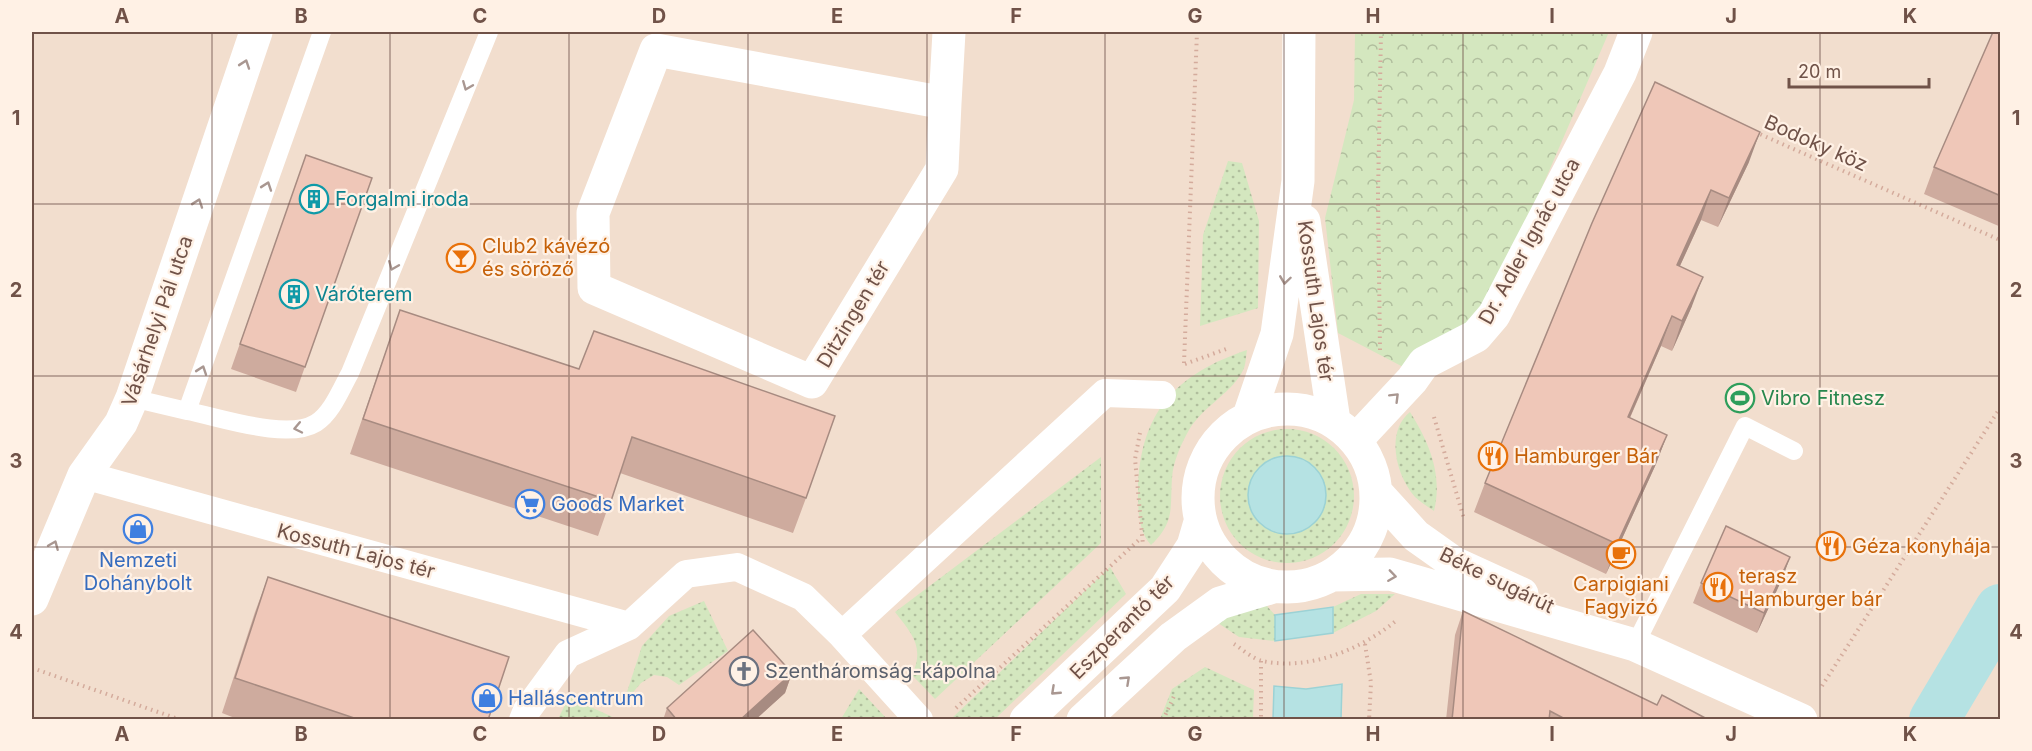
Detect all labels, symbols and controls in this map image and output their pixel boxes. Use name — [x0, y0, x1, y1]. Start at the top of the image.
text: A — [115, 4, 130, 28]
text: B — [294, 4, 308, 28]
text: C — [473, 4, 487, 28]
text: D — [652, 4, 666, 28]
text: E — [831, 4, 843, 28]
text: F — [1010, 4, 1022, 28]
text: G — [1187, 4, 1203, 28]
text: H — [1366, 4, 1380, 28]
text: I — [1549, 4, 1555, 28]
text: J — [1725, 4, 1737, 28]
text: K — [1903, 4, 1917, 28]
scale bar — [1789, 51, 1928, 89]
one-way arrow — [238, 59, 250, 70]
text: 20 m — [1798, 61, 1841, 82]
one-way arrow — [462, 79, 474, 90]
text: 1 — [12, 106, 20, 130]
text: 1 — [2012, 106, 2020, 130]
street label: Bodoky köz — [1761, 110, 1871, 176]
street label: Dr. Adler Ignác utca — [1473, 154, 1585, 328]
one-way arrow — [260, 181, 273, 192]
building icon: Forgalmi iroda — [298, 183, 330, 215]
place label: Forgalmi iroda — [335, 187, 469, 211]
one-way arrow — [190, 198, 203, 209]
street label: Kossuth Lajos tér — [1293, 219, 1339, 384]
street label: Vásárhelyi Pál utca — [116, 232, 198, 410]
place label: Club2 kávézó és söröző — [482, 234, 610, 281]
bar icon: Club2 kávézó és söröző — [445, 242, 477, 274]
street label: Ditzingen tér — [812, 256, 895, 372]
one-way arrow — [388, 260, 400, 271]
one-way arrow — [1279, 276, 1291, 285]
text: 2 — [10, 278, 22, 302]
building icon: Váróterem — [278, 278, 310, 310]
text: 2 — [2010, 278, 2022, 302]
place label: Váróterem — [315, 282, 413, 306]
one-way arrow — [194, 365, 207, 376]
sports icon: Vibro Fitnesz — [1724, 382, 1756, 414]
place label: Vibro Fitnesz — [1761, 386, 1885, 410]
one-way arrow — [1387, 393, 1398, 404]
one-way arrow — [293, 421, 303, 434]
restaurant icon: Hamburger Bár — [1477, 440, 1509, 472]
place label: Hamburger Bár — [1514, 444, 1658, 468]
text: 3 — [10, 449, 22, 473]
text: 3 — [2010, 449, 2022, 473]
supermarket icon: Goods Market — [514, 488, 546, 520]
place label: Goods Market — [551, 492, 685, 516]
shop icon: Nemzeti Dohánybolt — [122, 513, 154, 545]
street label: Kossuth Lajos tér — [274, 518, 438, 584]
restaurant icon: Géza konyhája — [1815, 530, 1847, 562]
place label: Géza konyhája — [1852, 534, 1991, 558]
cafe icon: Carpigiani Fagyizó — [1605, 538, 1637, 570]
one-way arrow — [47, 540, 59, 551]
street label: Béke sugárút — [1436, 542, 1559, 618]
place label: Nemzeti Dohánybolt — [84, 548, 193, 595]
place label: terasz Hamburger bár — [1739, 564, 1883, 611]
one-way arrow — [1387, 569, 1396, 581]
street label: Eszperantó tér — [1065, 570, 1179, 684]
restaurant icon: terasz Hamburger bár — [1702, 571, 1734, 603]
place label: Carpigiani Fagyizó — [1573, 572, 1669, 619]
text: 4 — [9, 620, 23, 644]
text: 4 — [2009, 620, 2023, 644]
church icon: Szentháromság-kápolna — [728, 655, 760, 687]
place label: Szentháromság-kápolna — [765, 659, 996, 683]
one-way arrow — [1119, 676, 1130, 687]
shop icon: Halláscentrum — [471, 682, 503, 714]
one-way arrow — [1052, 684, 1063, 695]
place label: Halláscentrum — [508, 686, 644, 710]
text: A — [115, 722, 130, 746]
text: B — [294, 722, 308, 746]
text: C — [473, 722, 487, 746]
text: D — [652, 722, 666, 746]
text: E — [831, 722, 843, 746]
text: F — [1010, 722, 1022, 746]
text: G — [1187, 722, 1203, 746]
text: H — [1366, 722, 1380, 746]
text: I — [1549, 722, 1555, 746]
text: J — [1725, 722, 1737, 746]
text: K — [1903, 722, 1917, 746]

